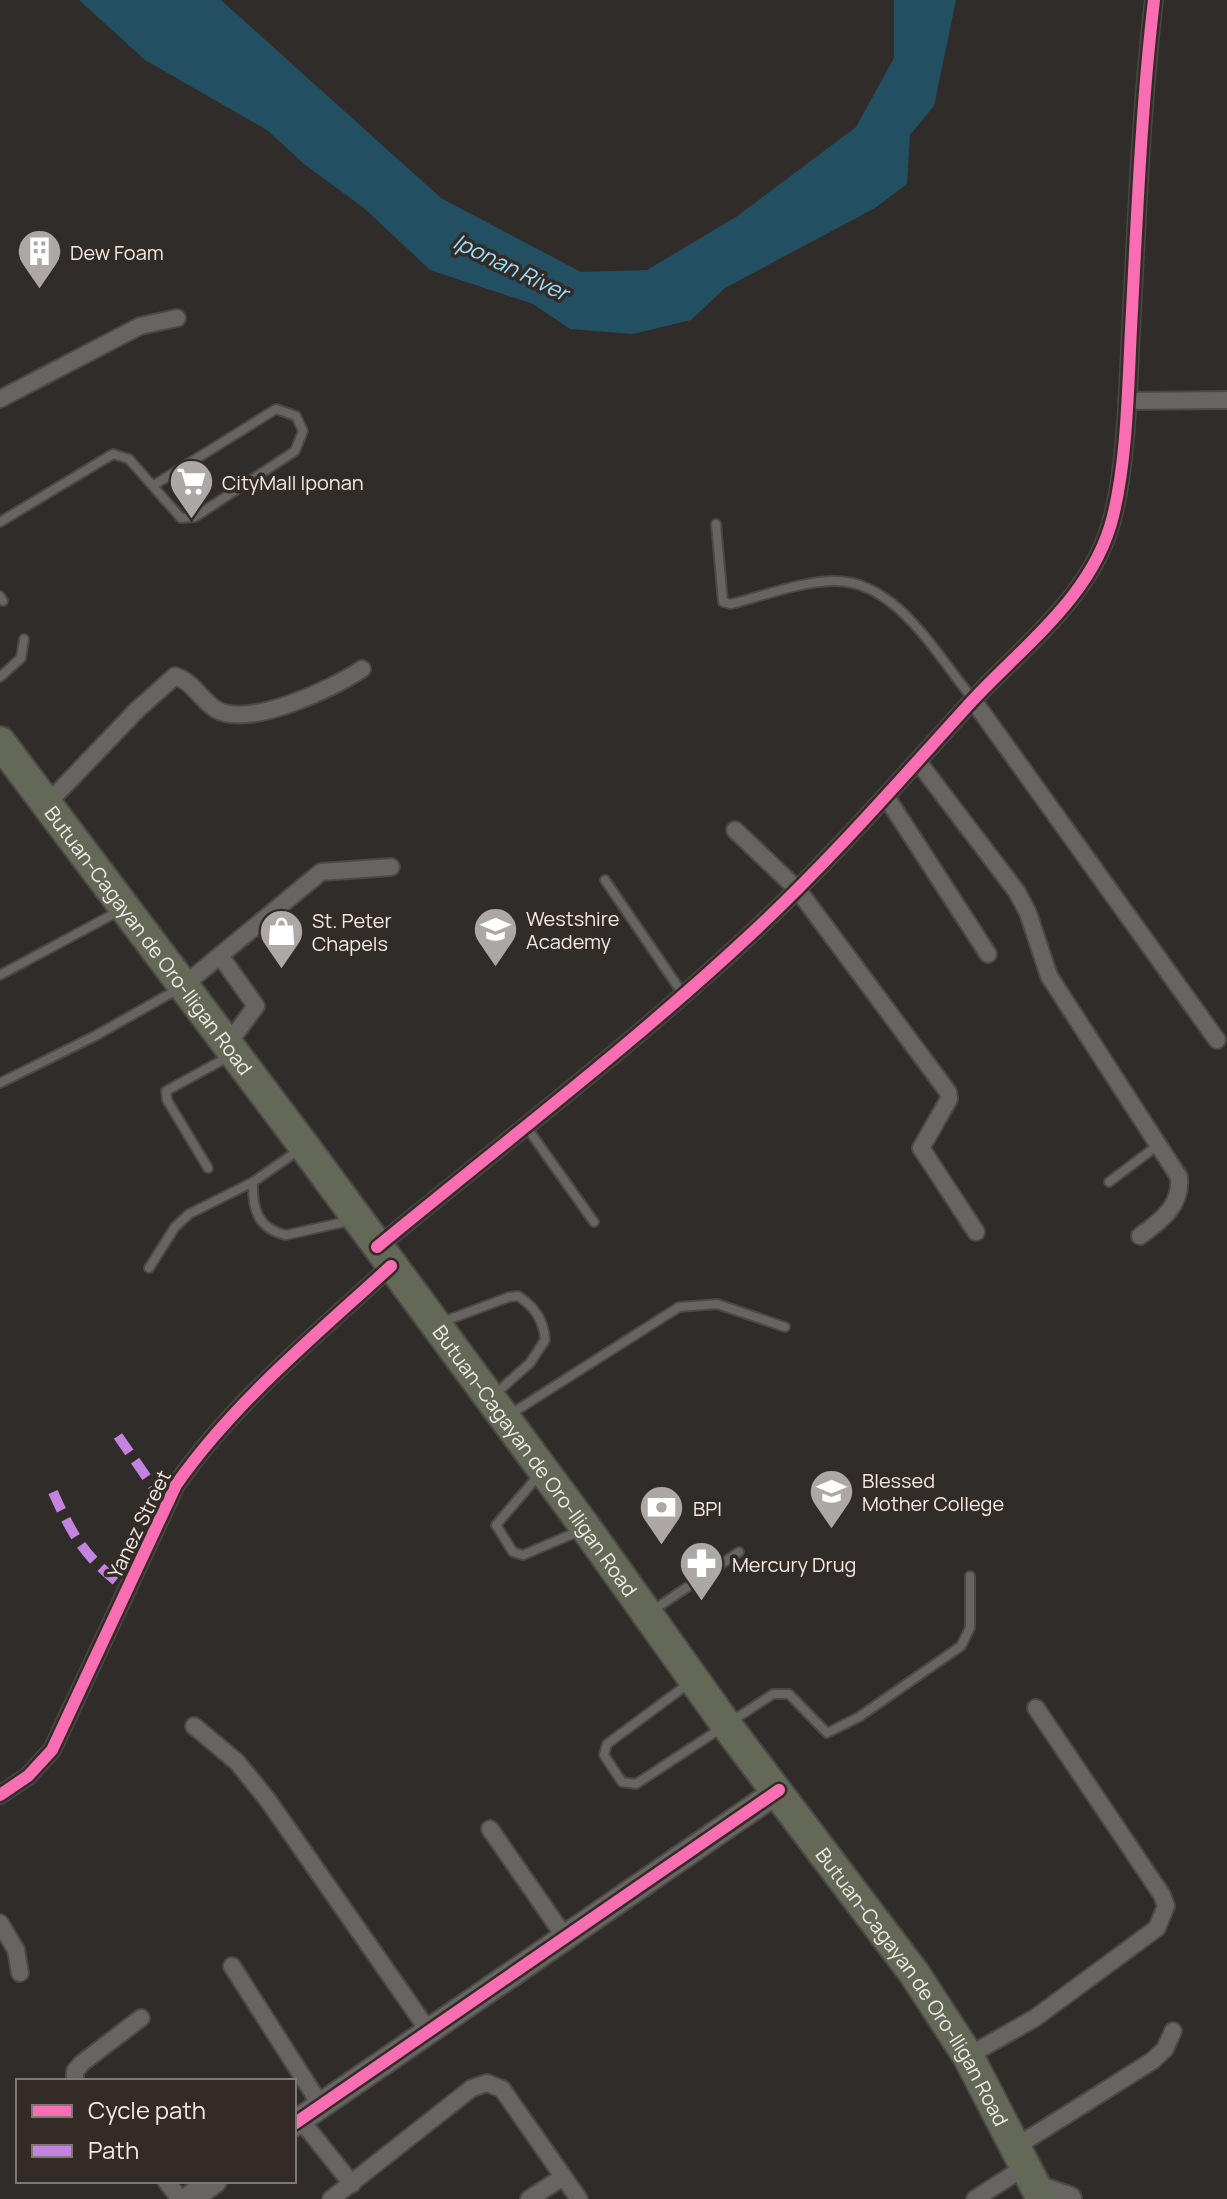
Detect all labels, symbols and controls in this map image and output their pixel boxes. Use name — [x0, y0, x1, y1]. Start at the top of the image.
water label: Iponan River — [448, 226, 576, 309]
building icon: Dew Foam — [15, 228, 63, 291]
place label: Dew Foam — [70, 239, 164, 266]
supermarket icon: CityMall Iponan — [167, 458, 215, 521]
place label: CityMall Iponan — [222, 469, 364, 496]
street label: Butuan-Cagayan de Oro-Iligan Road — [39, 800, 259, 1080]
place label: Westshire Academy — [526, 905, 619, 955]
school or university icon: Westshire Academy — [471, 906, 519, 969]
shop icon: St. Peter Chapels — [257, 907, 305, 970]
place label: St. Peter Chapels — [312, 907, 392, 957]
street label: Butuan-Cagayan de Oro-Iligan Road — [427, 1319, 644, 1602]
street label: Yanez Street — [101, 1465, 177, 1583]
place label: Blessed Mother College — [862, 1467, 1004, 1517]
school or university icon: Blessed Mother College — [807, 1468, 855, 1531]
bank icon: BPI — [638, 1484, 686, 1547]
place label: BPI — [693, 1495, 722, 1522]
pharmacy icon: Mercury Drug — [677, 1540, 725, 1603]
place label: Mercury Drug — [732, 1551, 856, 1578]
street label: Butuan-Cagayan de Oro-Iligan Road — [810, 1842, 1015, 2130]
legend — [16, 2079, 296, 2183]
text: Cycle path — [88, 2093, 206, 2126]
text: Path — [88, 2133, 139, 2166]

